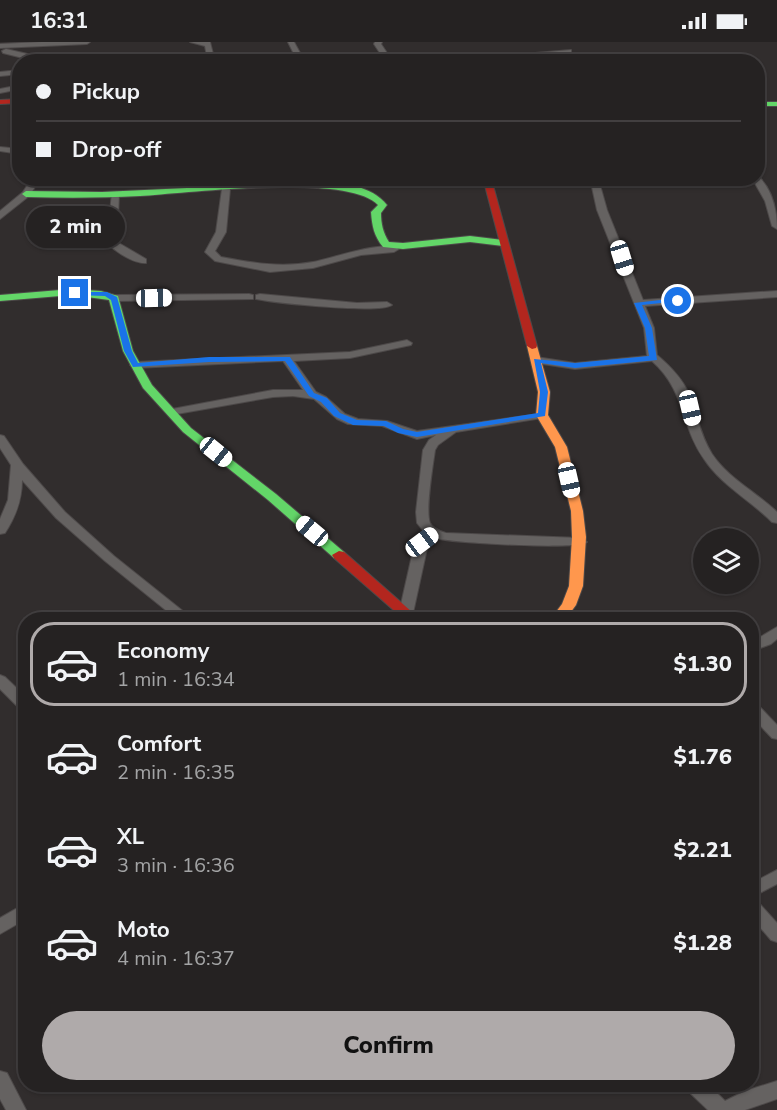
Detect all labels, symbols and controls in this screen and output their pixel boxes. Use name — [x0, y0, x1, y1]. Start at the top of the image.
text: 16:31 — [30, 6, 88, 36]
text: Pickup — [72, 77, 140, 107]
text: Drop-off — [72, 135, 161, 165]
callout: 2 min — [26, 206, 124, 248]
text: 2 min — [49, 213, 102, 240]
car — [608, 238, 636, 278]
route end — [61, 279, 88, 306]
route start — [664, 287, 691, 314]
car — [136, 289, 172, 307]
car — [677, 388, 703, 428]
car — [196, 434, 236, 470]
car — [556, 460, 582, 500]
car — [292, 513, 332, 549]
car — [402, 524, 442, 560]
map controls — [693, 528, 759, 594]
button: layers — [693, 528, 759, 594]
text: Economy — [117, 636, 209, 666]
icon: car — [45, 637, 99, 691]
text: $1.30 — [673, 649, 732, 679]
text: 1 min · 16:34 — [117, 666, 235, 693]
text: Comfort — [117, 729, 201, 759]
icon: car — [45, 730, 99, 784]
text: $1.76 — [673, 742, 732, 772]
text: 2 min · 16:35 — [117, 759, 235, 786]
text: XL — [117, 822, 144, 852]
icon: car — [45, 823, 99, 877]
text: $2.21 — [673, 835, 732, 865]
text: 3 min · 16:36 — [117, 852, 235, 879]
text: Moto — [117, 915, 170, 945]
icon: car — [45, 916, 99, 970]
text: $1.28 — [673, 928, 732, 958]
text: 4 min · 16:37 — [117, 945, 235, 972]
button: Confirm — [42, 1011, 735, 1080]

